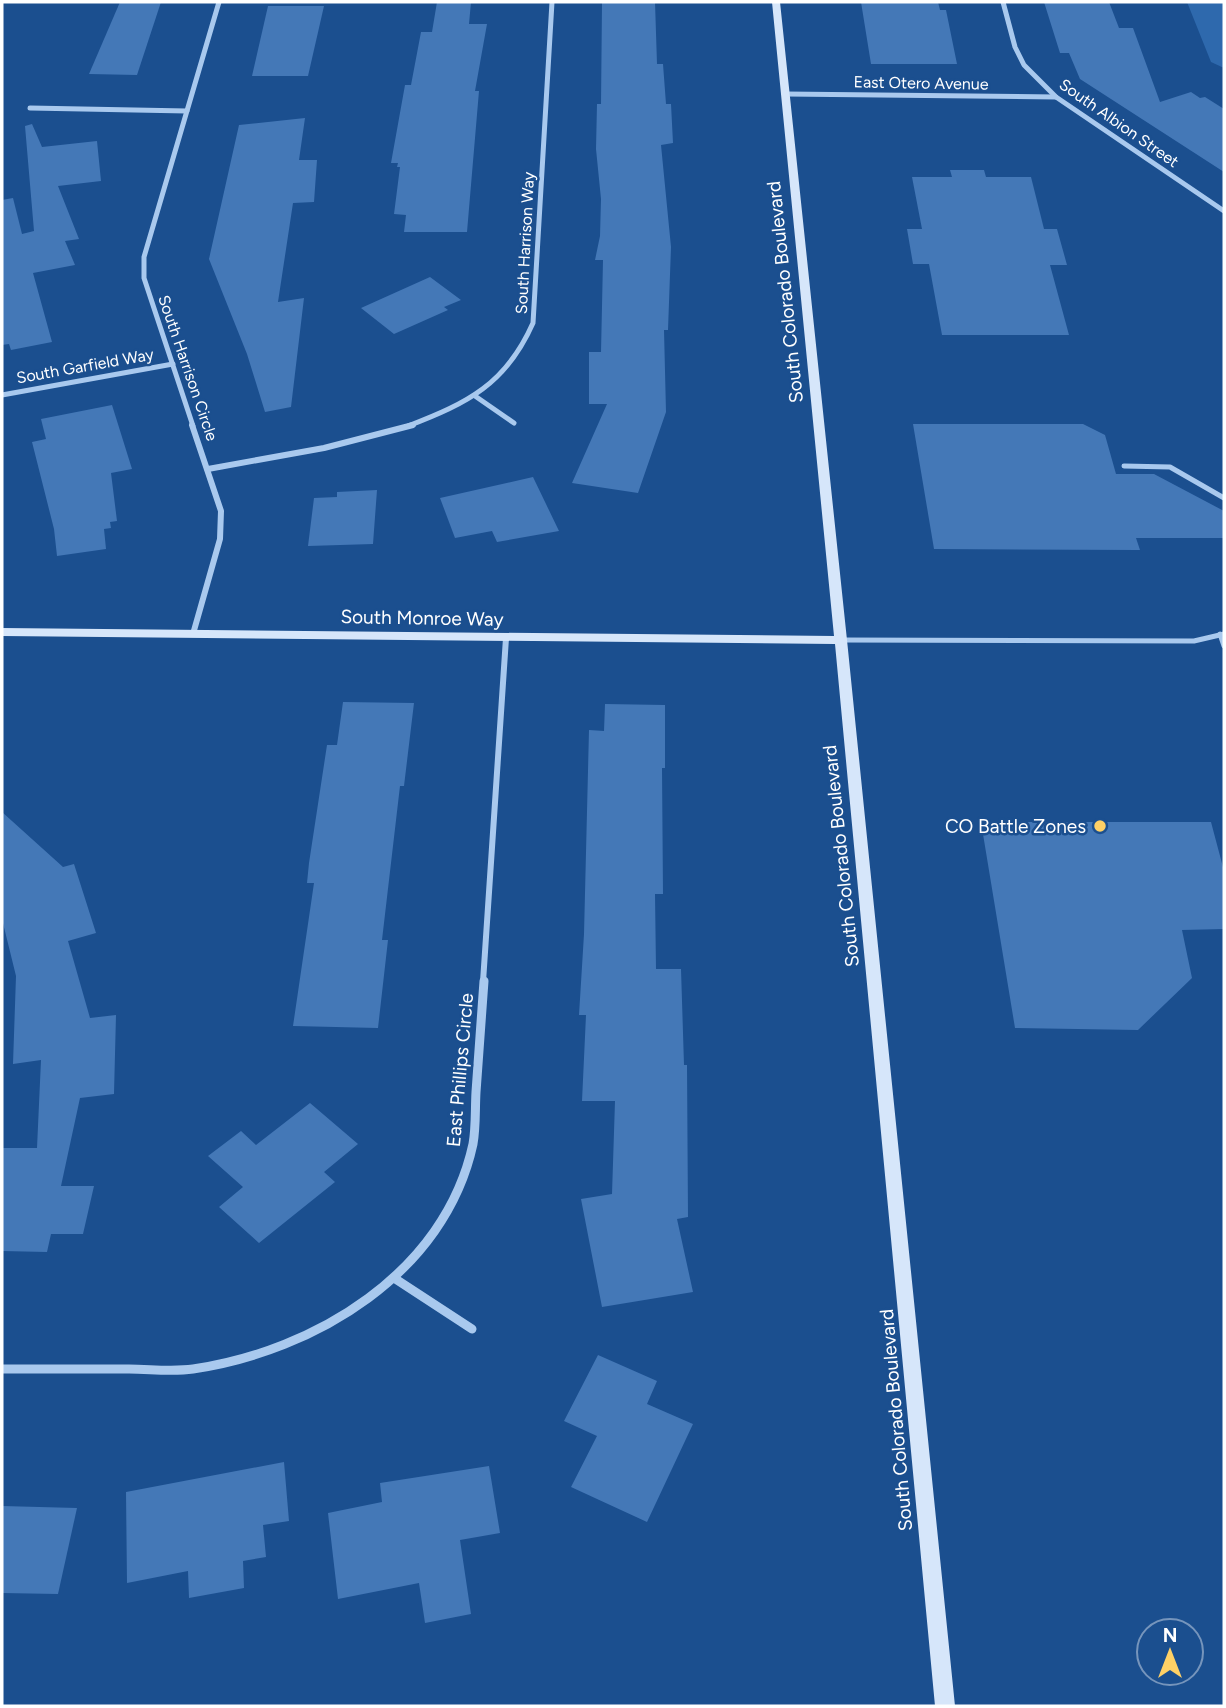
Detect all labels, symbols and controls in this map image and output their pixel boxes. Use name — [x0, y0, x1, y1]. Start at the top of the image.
street label: East Otero Avenue — [853, 72, 989, 94]
street label: South Albion Street — [1056, 75, 1182, 171]
street label: South Harrison Way — [512, 171, 538, 315]
street label: South Colorado Boulevard — [762, 180, 808, 404]
street label: South Harrison Circle — [154, 293, 222, 444]
street label: South Garfield Way — [15, 344, 156, 387]
street label: South Monroe Way — [340, 605, 504, 631]
street label: South Colorado Boulevard — [818, 744, 864, 968]
place label: CO Battle Zones — [945, 815, 1086, 838]
marker: CO Battle Zones — [1092, 818, 1108, 834]
street label: East Phillips Circle — [442, 992, 478, 1148]
street label: South Colorado Boulevard — [875, 1308, 917, 1532]
north arrow — [1135, 1617, 1205, 1687]
text: N — [1163, 1624, 1177, 1647]

